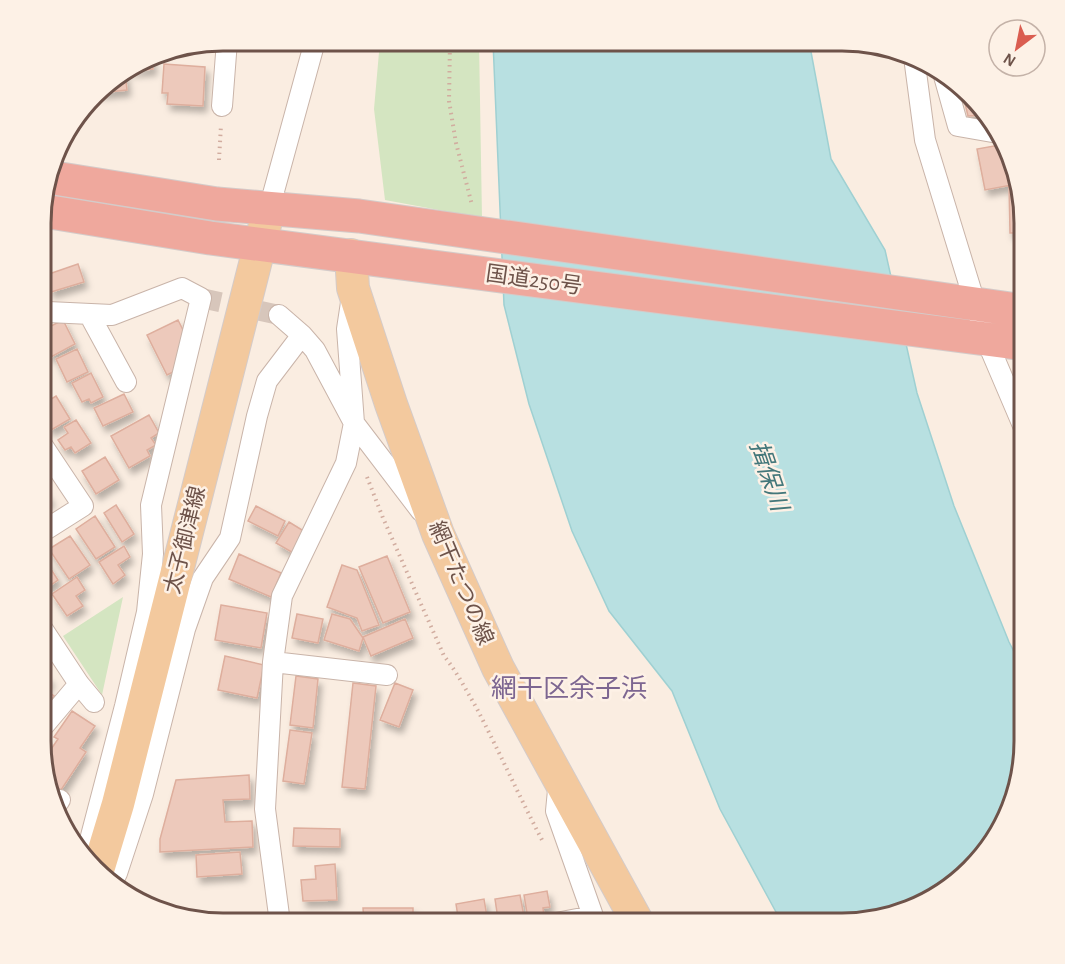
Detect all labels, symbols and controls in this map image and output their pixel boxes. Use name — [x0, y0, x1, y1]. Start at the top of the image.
north arrow — [987, 18, 1047, 78]
text: N — [1001, 50, 1019, 70]
street label: 国道250号 — [485, 261, 584, 298]
water label: 揖保川 — [745, 437, 794, 517]
street label: 太子御津線 — [160, 484, 209, 596]
street label: 網干たつの線 — [425, 518, 498, 648]
district label: 網干区余子浜 — [491, 675, 647, 702]

